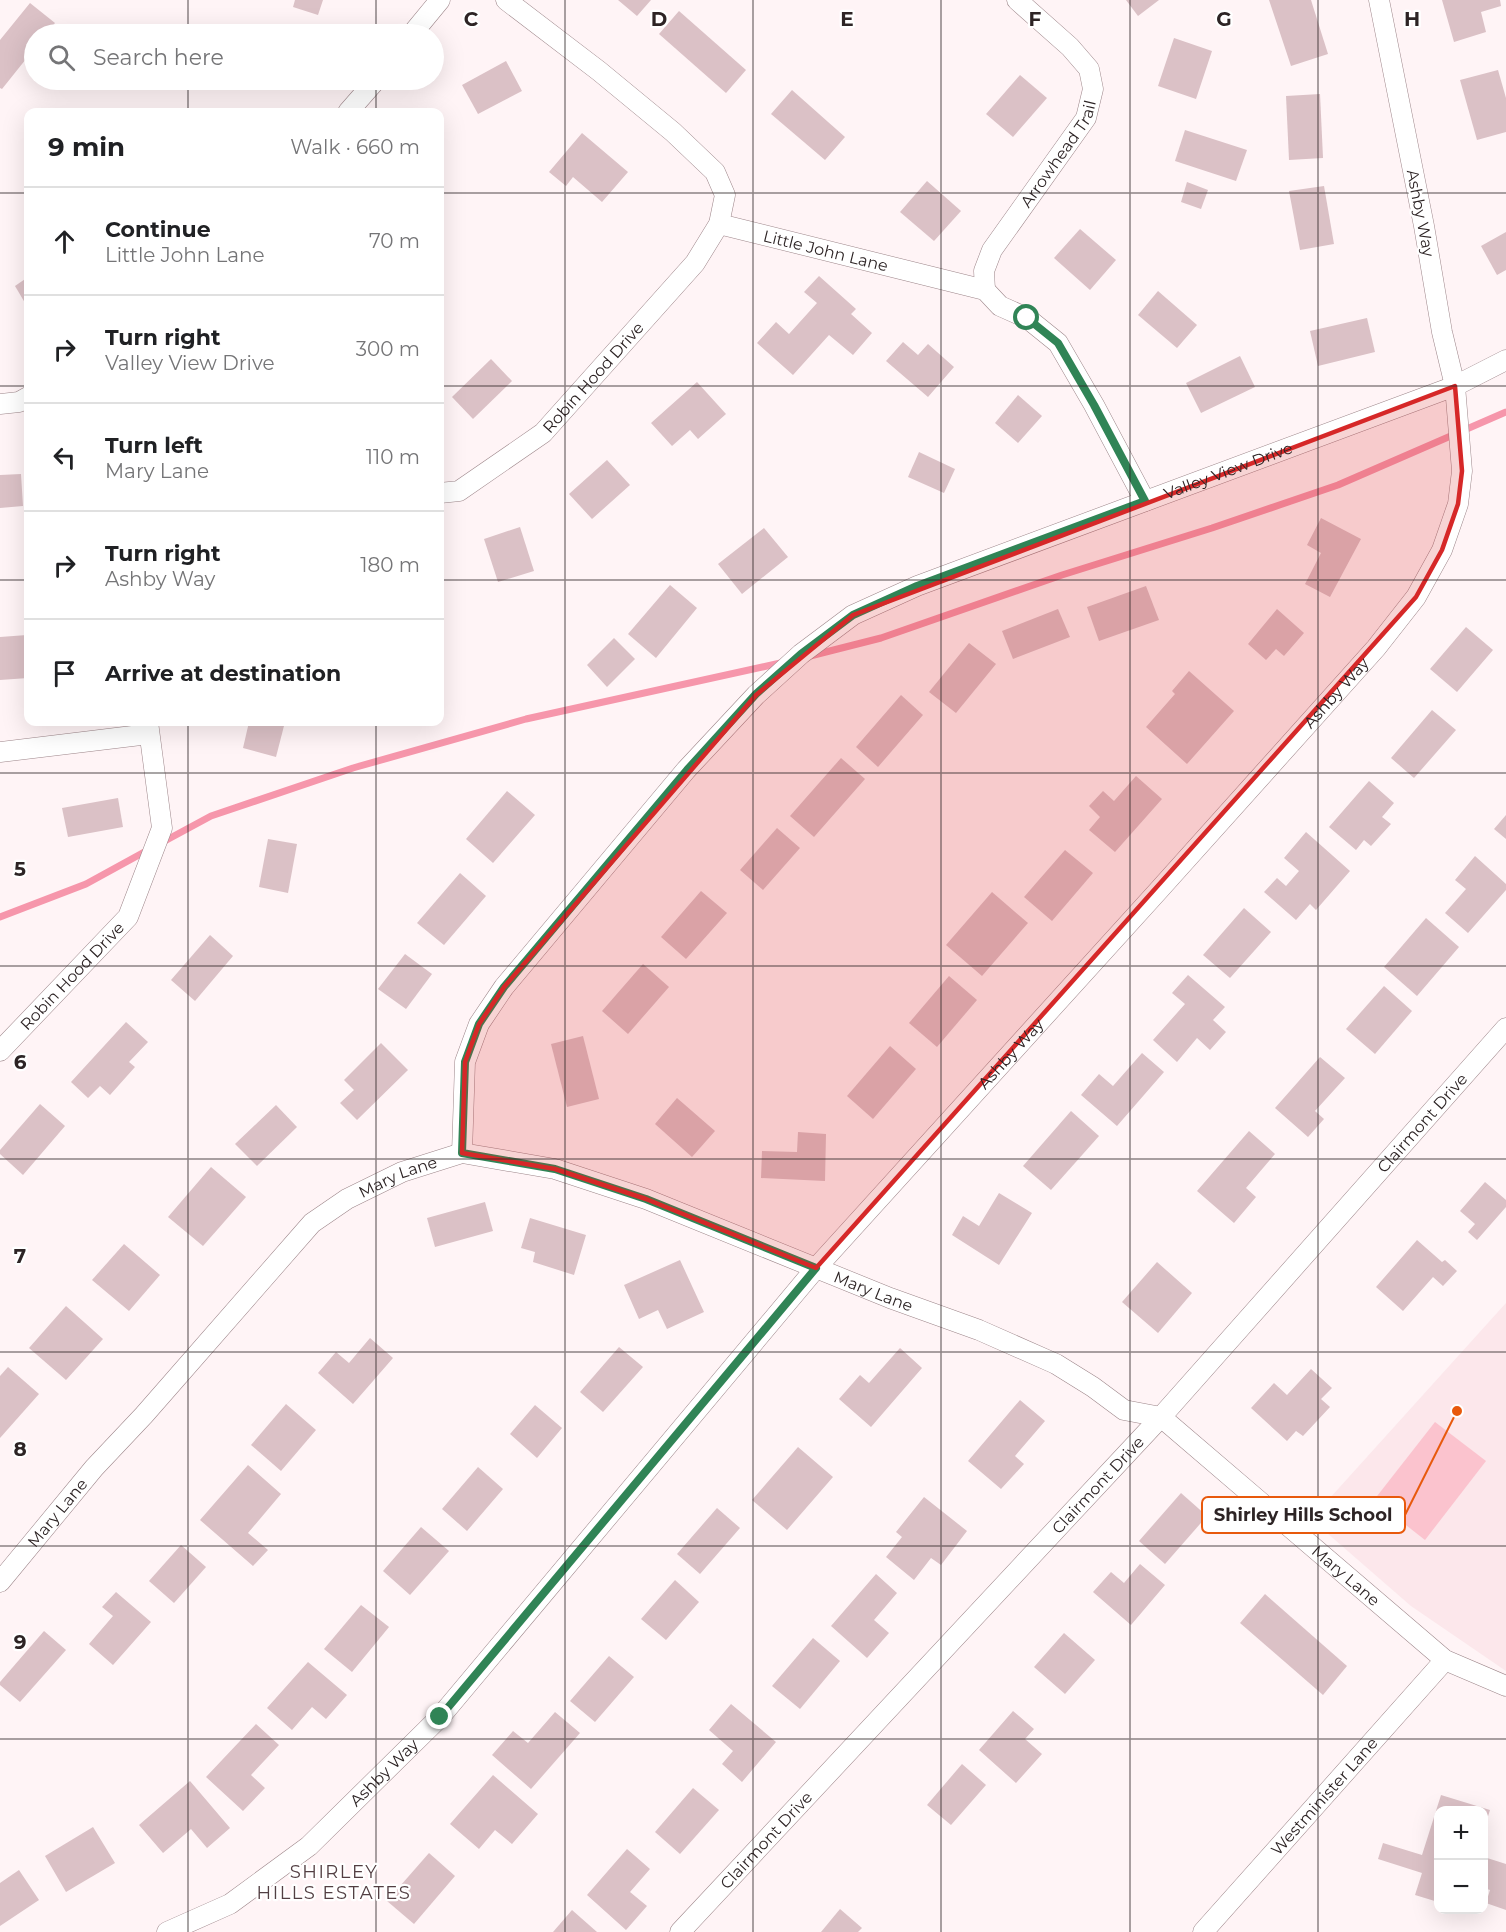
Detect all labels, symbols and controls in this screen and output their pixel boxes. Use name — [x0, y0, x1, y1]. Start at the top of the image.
text: C — [464, 7, 479, 31]
text: D — [651, 7, 667, 31]
text: E — [840, 7, 854, 31]
text: F — [1029, 7, 1042, 31]
text: G — [1216, 7, 1232, 31]
text: H — [1404, 7, 1420, 31]
search box — [24, 24, 444, 90]
icon: search — [45, 41, 78, 74]
text: Search here — [93, 44, 224, 71]
street label: Arrowhead Trail — [1016, 98, 1100, 211]
text: 9 min — [48, 131, 125, 163]
text: Walk · 660 m — [290, 135, 420, 159]
street label: Ashby Way — [1403, 168, 1438, 259]
text: Continue — [105, 216, 211, 243]
icon: ahead — [48, 225, 81, 258]
street label: Little John Lane — [761, 226, 890, 276]
text: 70 m — [369, 229, 420, 253]
text: Little John Lane — [105, 243, 265, 267]
route start — [1013, 304, 1039, 330]
street label: Robin Hood Drive — [539, 318, 648, 437]
text: Turn right — [105, 324, 220, 351]
icon: right — [48, 333, 81, 366]
text: 300 m — [356, 337, 420, 361]
text: Valley View Drive — [105, 351, 275, 375]
text: Turn left — [105, 432, 203, 459]
street label: Valley View Drive — [1161, 438, 1295, 503]
icon: left — [48, 441, 81, 474]
text: 110 m — [366, 445, 420, 469]
text: Mary Lane — [105, 459, 209, 483]
text: Turn right — [105, 540, 220, 567]
icon: right — [48, 549, 81, 582]
text: 180 m — [360, 553, 420, 577]
text: Ashby Way — [105, 567, 215, 591]
street label: Ashby Way — [1300, 653, 1373, 732]
icon: arrive — [48, 657, 81, 690]
text: Arrive at destination — [105, 660, 341, 687]
text: 5 — [14, 857, 26, 881]
street label: Robin Hood Drive — [16, 918, 128, 1034]
street label: Ashby Way — [974, 1015, 1048, 1093]
text: 6 — [14, 1050, 27, 1074]
street label: Clairmont Drive — [1373, 1070, 1471, 1177]
street label: Mary Lane — [356, 1152, 440, 1202]
text: 7 — [14, 1244, 26, 1268]
street label: Mary Lane — [831, 1267, 915, 1315]
street label: Clairmont Drive — [1048, 1432, 1148, 1538]
text: 8 — [13, 1437, 27, 1461]
street label: Mary Lane — [24, 1475, 91, 1551]
callout: Shirley Hills School — [1202, 1497, 1405, 1533]
text: Shirley Hills School — [1214, 1504, 1392, 1526]
street label: Mary Lane — [1308, 1541, 1384, 1610]
text: 9 — [14, 1630, 26, 1654]
route end — [426, 1703, 452, 1729]
street label: Westminister Lane — [1267, 1734, 1382, 1859]
street label: Ashby Way — [346, 1735, 423, 1810]
street label: Clairmont Drive — [716, 1788, 816, 1893]
map controls — [1434, 1806, 1488, 1914]
button: + — [1434, 1806, 1488, 1860]
button: − — [1434, 1860, 1488, 1914]
district label: SHIRLEY HILLS ESTATES — [257, 1861, 411, 1904]

